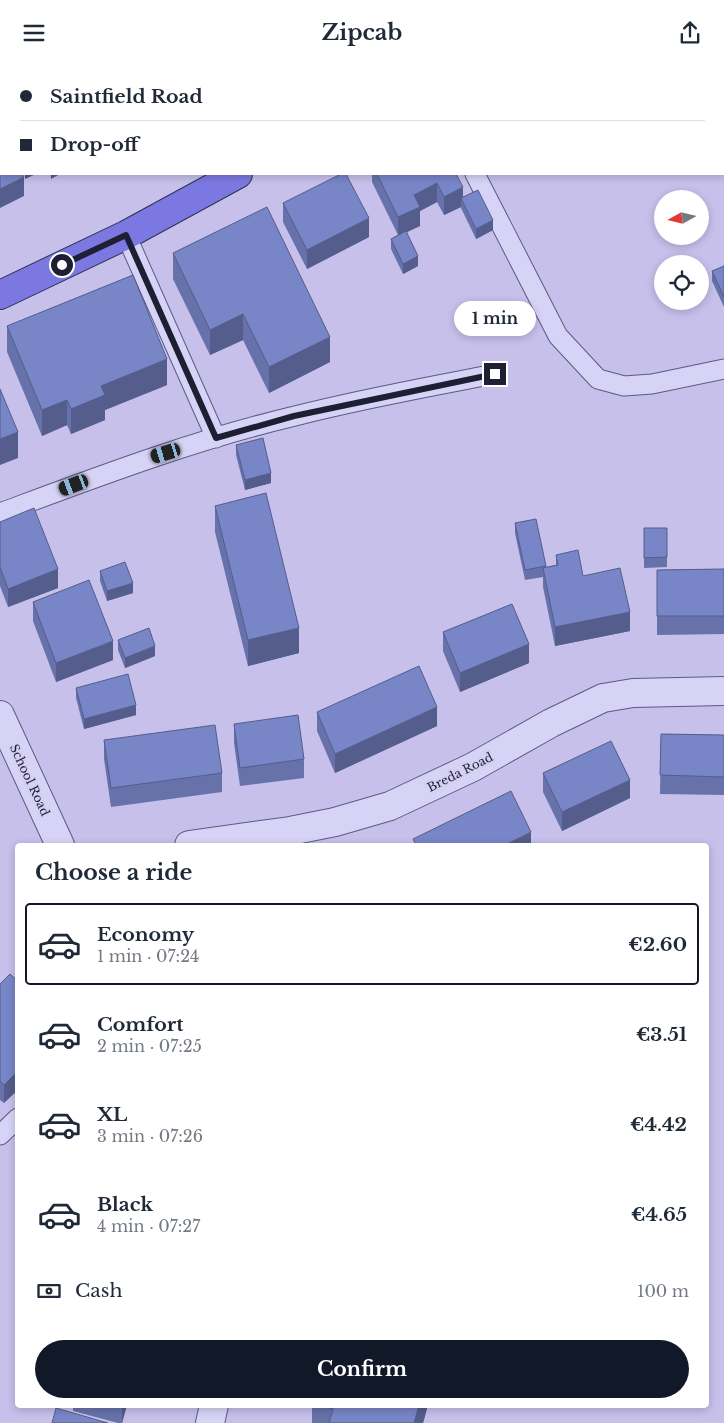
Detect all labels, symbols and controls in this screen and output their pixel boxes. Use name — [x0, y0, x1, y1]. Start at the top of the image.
icon: menu — [20, 19, 48, 47]
text: Zipcab — [322, 19, 402, 46]
icon: share — [676, 19, 704, 47]
text: Saintfield Road — [50, 85, 203, 108]
text: Drop-off — [50, 133, 139, 156]
north arrow — [654, 190, 709, 245]
map controls — [654, 190, 709, 310]
route start — [51, 254, 73, 276]
button: locate — [654, 255, 709, 310]
callout: 1 min — [454, 301, 536, 337]
text: 1 min — [472, 308, 518, 328]
route end — [484, 363, 506, 385]
car — [149, 441, 182, 465]
car — [57, 473, 90, 497]
street label: School Road — [7, 742, 53, 818]
street label: Breda Road — [425, 749, 495, 795]
text: Choose a ride — [35, 859, 192, 886]
icon: car — [37, 922, 82, 967]
text: Economy — [97, 923, 194, 946]
text: €2.60 — [628, 933, 687, 956]
text: 1 min · 07:24 — [97, 946, 199, 966]
icon: car — [37, 1012, 82, 1057]
text: Comfort — [97, 1013, 184, 1036]
text: €3.51 — [636, 1023, 687, 1046]
text: 2 min · 07:25 — [97, 1036, 202, 1056]
icon: car — [37, 1102, 82, 1147]
text: XL — [97, 1103, 127, 1126]
text: €4.42 — [630, 1113, 687, 1136]
text: 3 min · 07:26 — [97, 1126, 203, 1146]
icon: car — [37, 1192, 82, 1237]
text: Black — [97, 1193, 153, 1216]
text: €4.65 — [631, 1203, 687, 1226]
text: 4 min · 07:27 — [97, 1216, 200, 1236]
icon: cash — [35, 1277, 63, 1305]
text: Cash — [75, 1279, 122, 1302]
text: 100 m — [637, 1281, 689, 1301]
button: Confirm — [35, 1340, 689, 1398]

